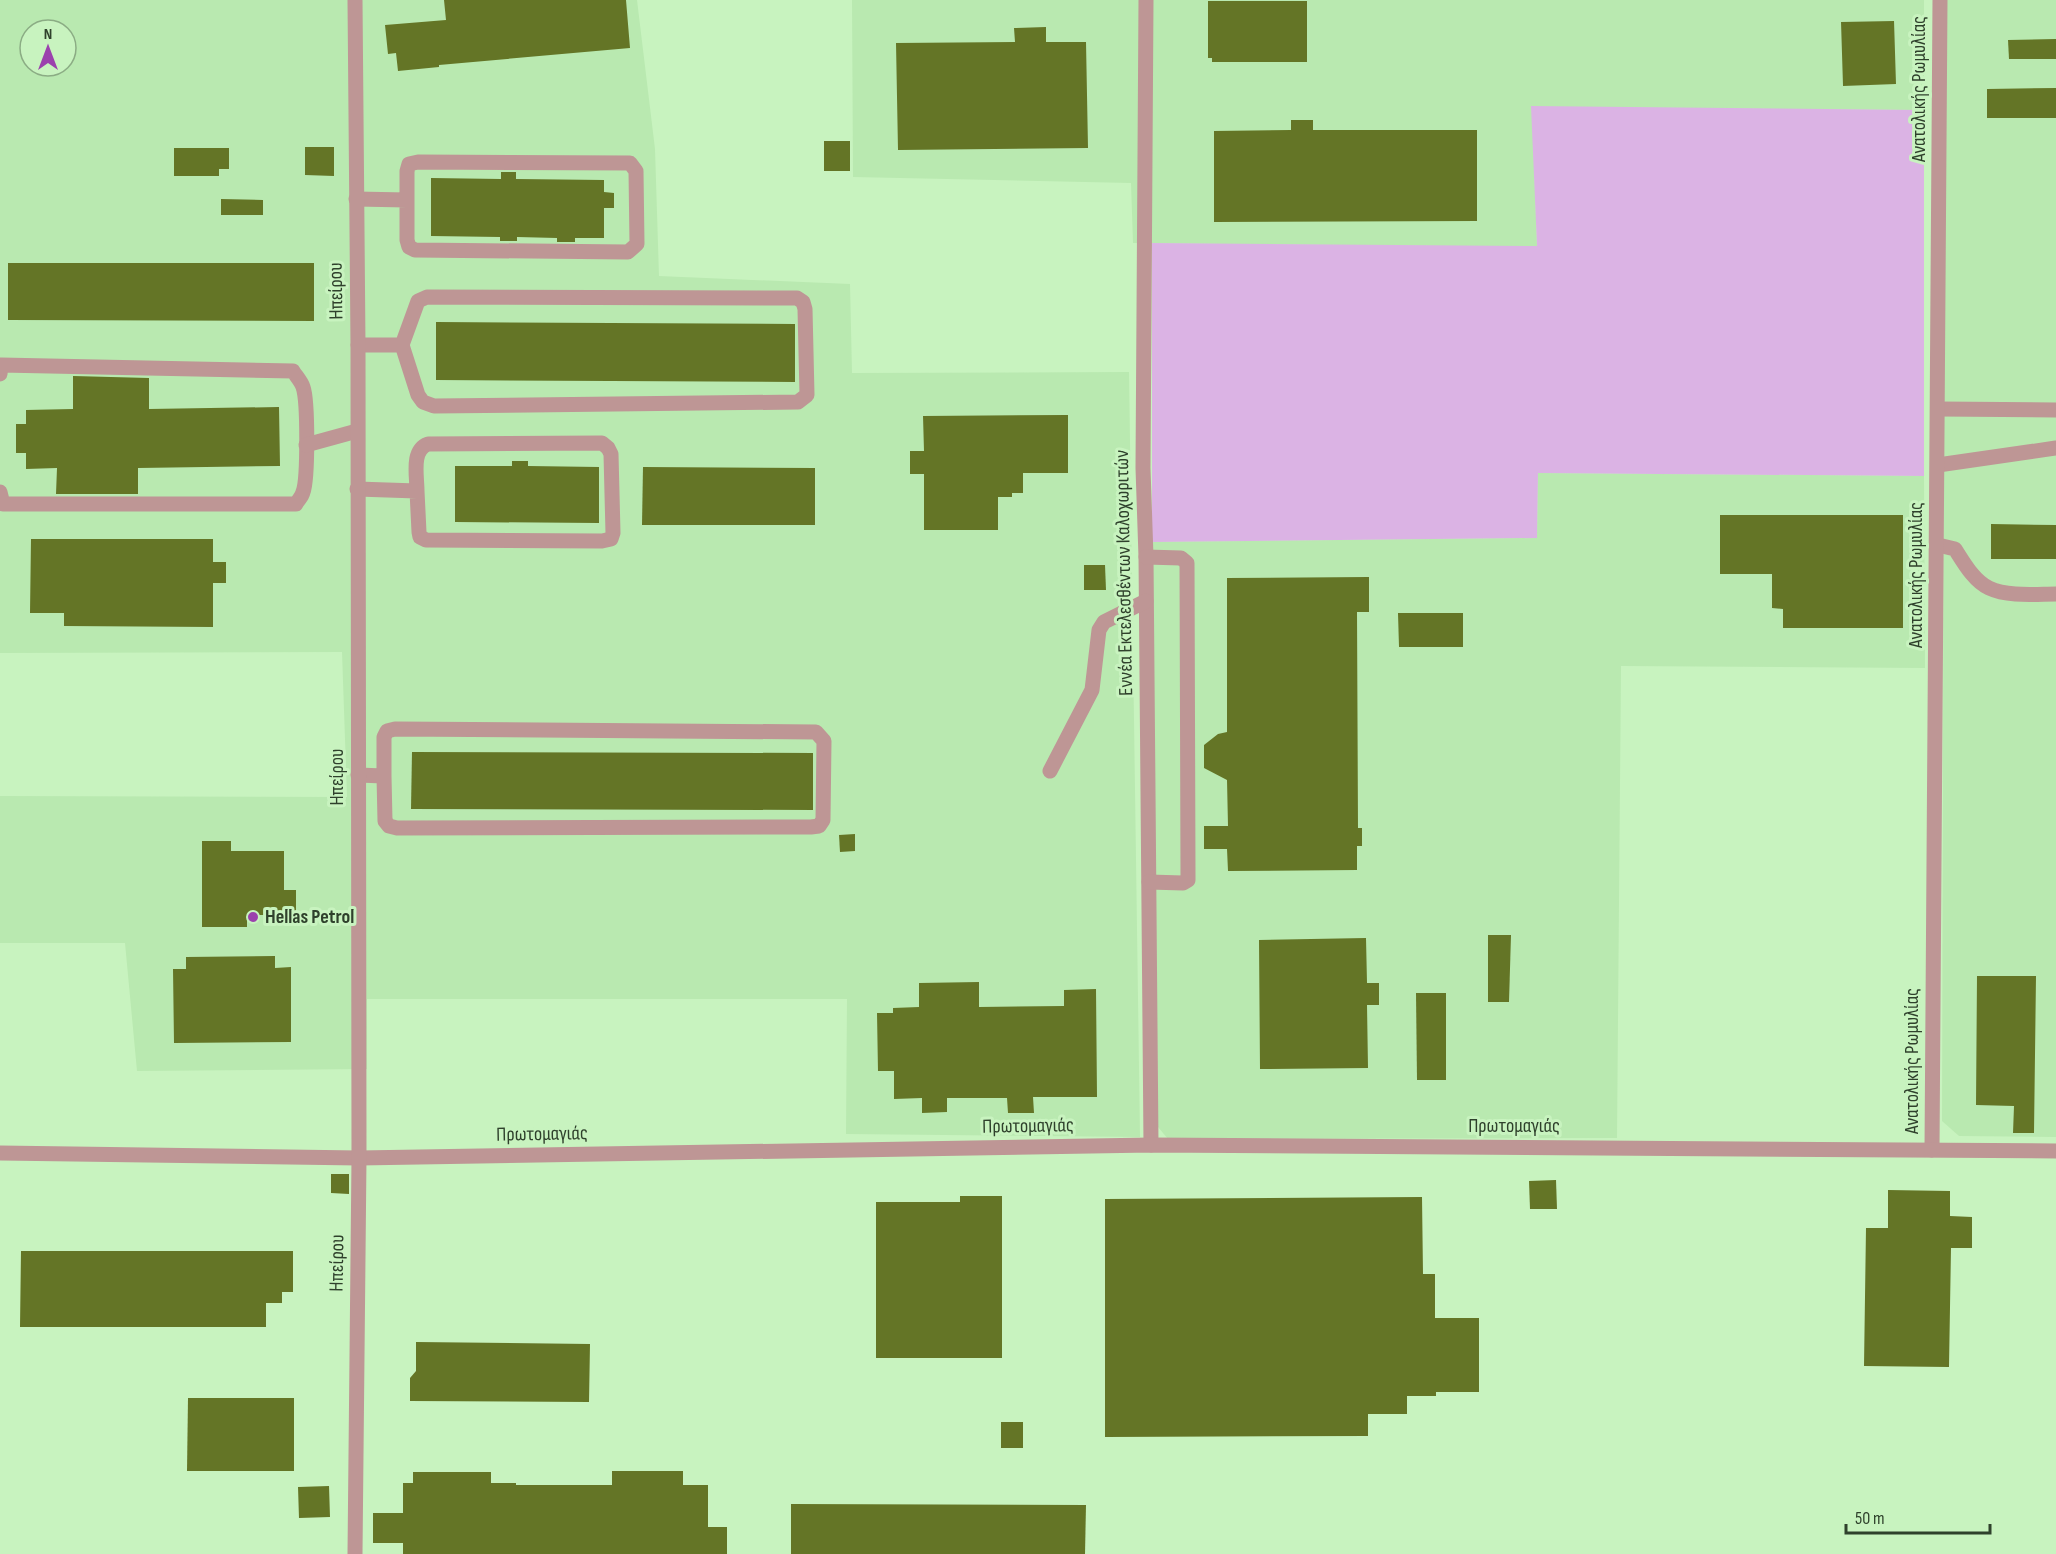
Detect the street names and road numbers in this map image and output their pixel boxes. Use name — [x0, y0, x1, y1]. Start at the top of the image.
street label: Ανατολικής Ρωμυλίας — [1907, 16, 1931, 163]
street label: Ηπείρου — [324, 262, 348, 320]
street label: Εννέα Εκτελεσθέντων Καλοχωριτών — [1110, 450, 1138, 696]
street label: Ανατολικής Ρωμυλίας — [1904, 502, 1928, 649]
street label: Ηπείρου — [325, 748, 349, 806]
street label: Ανατολικής Ρωμυλίας — [1900, 988, 1924, 1135]
street label: Πρωτομαγιάς — [982, 1113, 1074, 1139]
street label: Πρωτομαγιάς — [1468, 1114, 1560, 1138]
street label: Πρωτομαγιάς — [496, 1121, 588, 1147]
street label: Ηπείρου — [325, 1234, 349, 1292]

